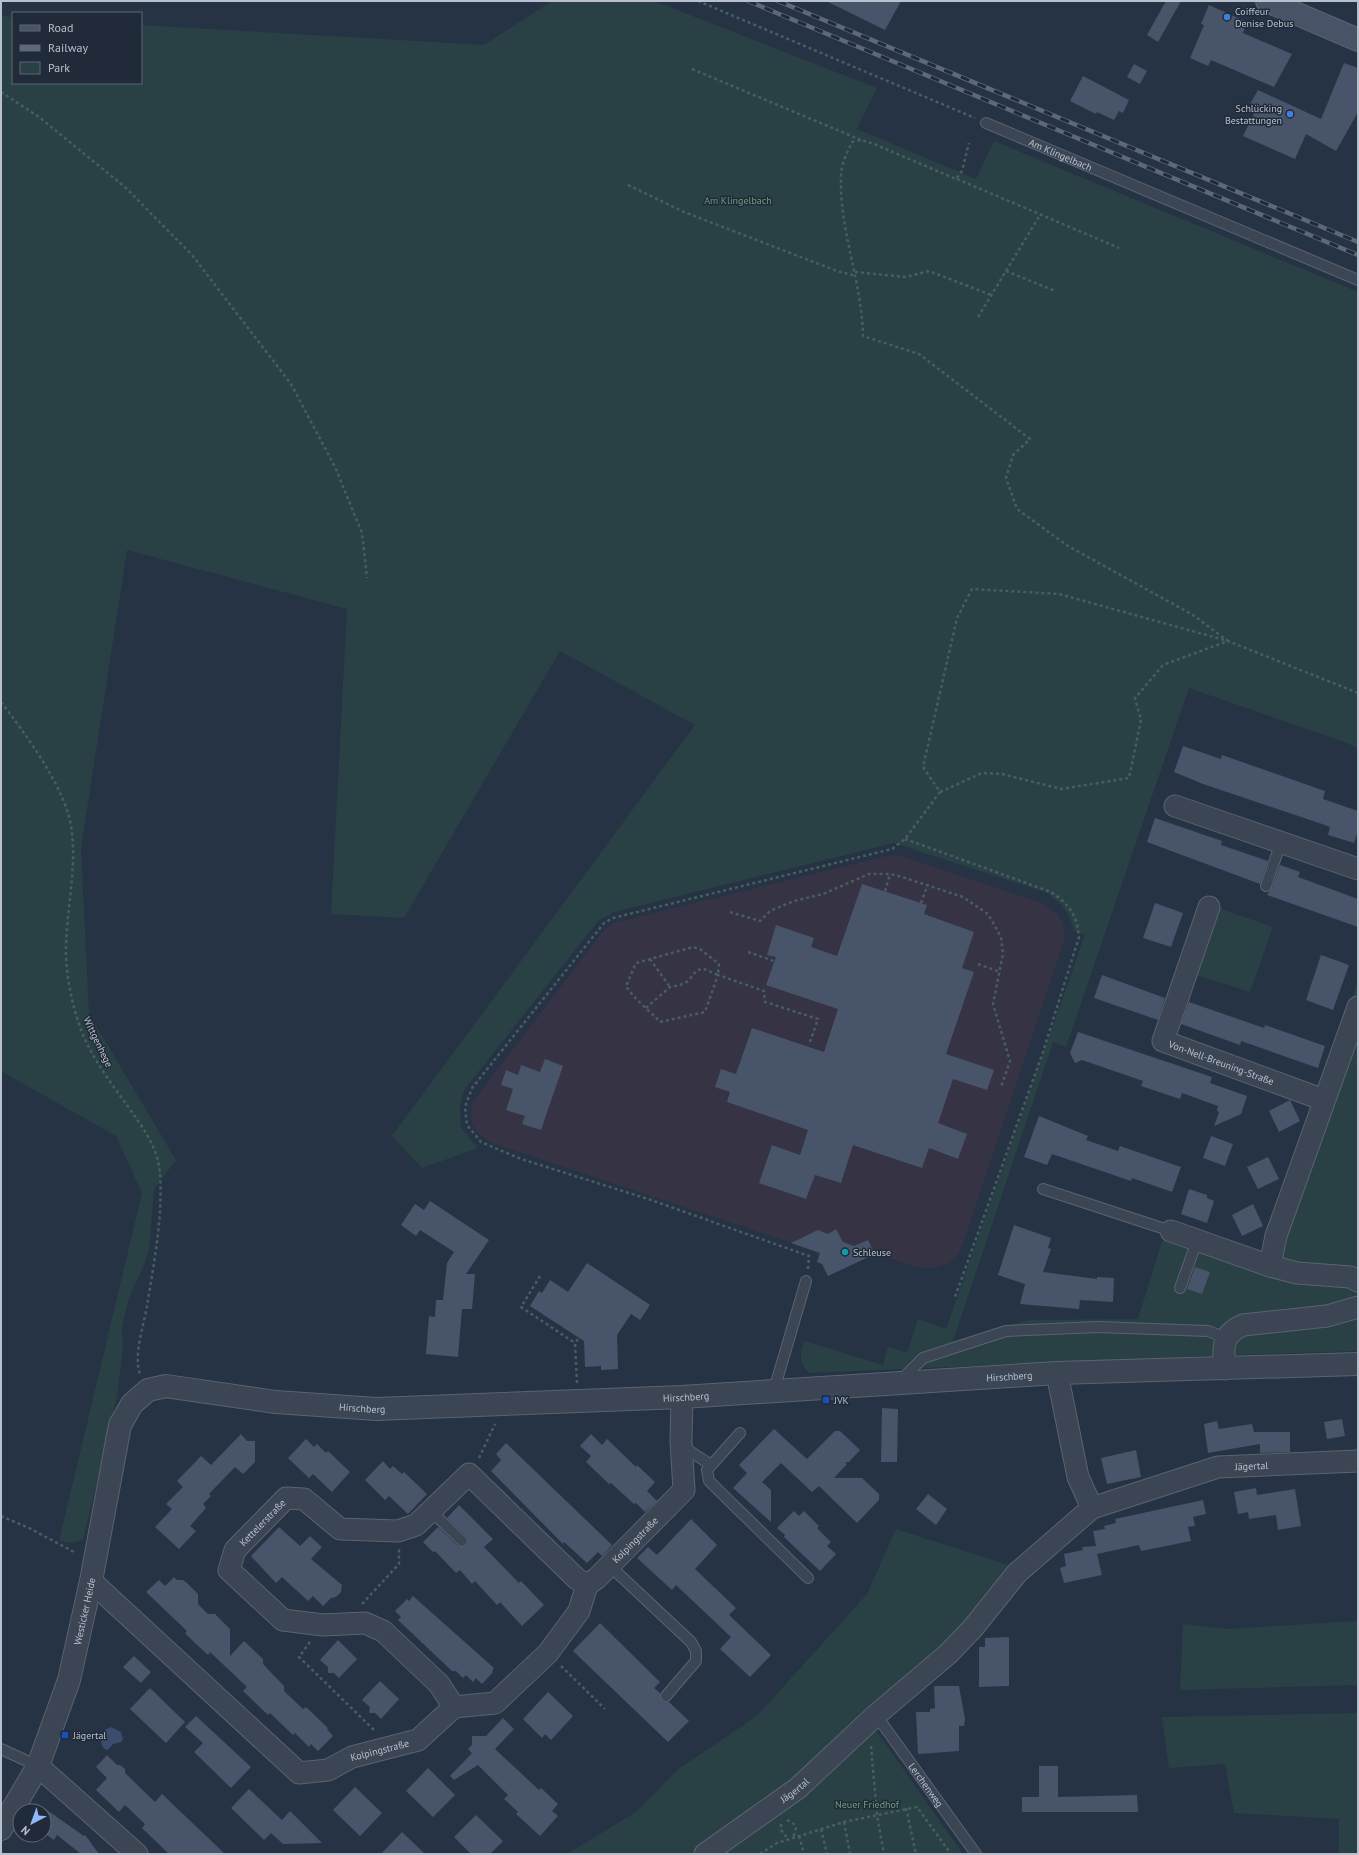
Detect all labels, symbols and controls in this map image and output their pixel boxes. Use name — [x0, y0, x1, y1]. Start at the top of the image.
place label: Coiffeur Denise Debus — [1235, 5, 1293, 30]
legend — [12, 12, 142, 84]
marker: Coiffeur Denise Debus — [1222, 12, 1232, 22]
text: Road — [48, 20, 73, 35]
text: Railway — [48, 40, 88, 55]
text: Park — [48, 60, 70, 75]
place label: Schlücking Bestattungen — [1225, 102, 1282, 127]
marker: Schlücking Bestattungen — [1285, 109, 1295, 119]
street label: Am Klingelbach — [1027, 135, 1094, 174]
park label: Am Klingelbach — [704, 194, 772, 207]
street label: Wittgenhege — [80, 1015, 116, 1069]
street label: Von-Nell-Breuning-Straße — [1166, 1037, 1276, 1088]
place label: Schleuse — [853, 1246, 891, 1259]
marker: Schleuse — [840, 1247, 850, 1257]
street label: Hirschberg — [986, 1368, 1033, 1384]
street label: Hirschberg — [663, 1389, 709, 1404]
place label: JVK — [833, 1394, 849, 1407]
marker: JVK — [821, 1395, 831, 1405]
street label: Hirschberg — [339, 1400, 386, 1416]
street label: Jägertal — [1234, 1458, 1268, 1473]
street label: Kettelerstraße — [236, 1496, 288, 1549]
street label: Kolpingstraße — [609, 1514, 661, 1566]
street label: Westicker Heide — [71, 1576, 98, 1646]
place label: Jägertal — [72, 1729, 106, 1742]
marker: Jägertal — [60, 1730, 70, 1740]
street label: Kolpingstraße — [349, 1736, 410, 1764]
street label: Lerchenweg — [906, 1760, 946, 1809]
street label: Jägertal — [777, 1775, 812, 1806]
park label: Neuer Friedhof — [835, 1798, 900, 1811]
north arrow — [12, 1803, 52, 1843]
text: N — [18, 1823, 33, 1838]

